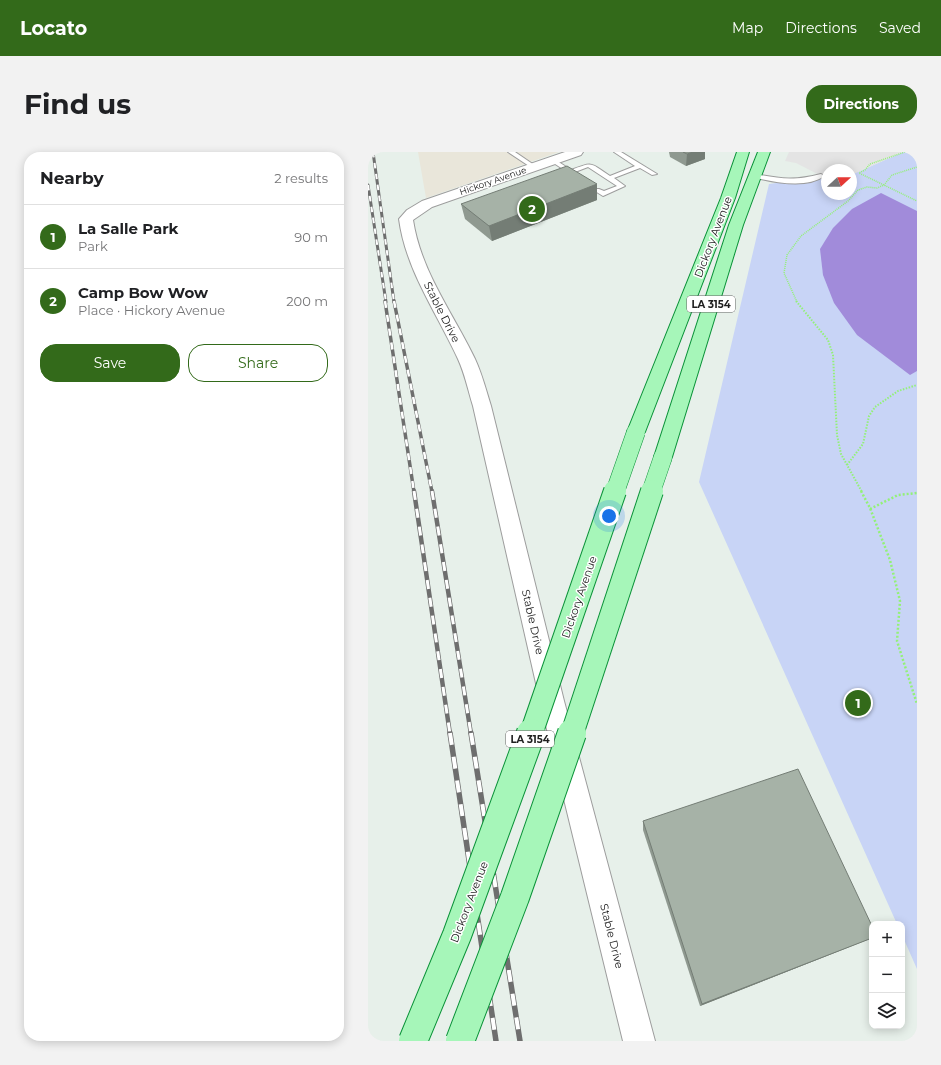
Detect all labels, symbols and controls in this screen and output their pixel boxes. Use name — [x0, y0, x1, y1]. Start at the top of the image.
text: Locato — [20, 17, 87, 40]
text: Map — [732, 19, 763, 37]
text: Directions — [785, 19, 857, 37]
text: Saved — [879, 19, 921, 37]
button: Directions — [806, 85, 917, 123]
text: Find us — [24, 87, 131, 121]
street label: Hickory Avenue — [458, 164, 528, 197]
north arrow — [821, 164, 857, 200]
text: Nearby — [40, 168, 104, 188]
text: 2 results — [274, 170, 328, 186]
pin: 2 — [519, 194, 545, 224]
street label: Dickory Avenue — [691, 194, 735, 280]
text: La Salle Park — [78, 219, 178, 238]
text: 1 — [50, 229, 56, 245]
text: 90 m — [294, 229, 328, 245]
text: Park — [78, 238, 108, 254]
street label: Stable Drive — [421, 279, 463, 345]
text: Camp Bow Wow — [78, 283, 208, 302]
text: 2 — [49, 293, 57, 309]
text: 200 m — [286, 293, 328, 309]
road number: LA 3154 — [687, 296, 735, 312]
text: Place · Hickory Avenue — [78, 302, 225, 318]
button: Save — [40, 344, 180, 382]
button: Share — [188, 344, 328, 382]
your location — [599, 506, 619, 526]
street label: Dickory Avenue — [558, 554, 600, 640]
street label: Stable Drive — [519, 588, 547, 656]
pin: 1 — [845, 688, 871, 718]
road number: LA 3154 — [506, 731, 554, 747]
street label: Dickory Avenue — [447, 859, 491, 945]
street label: Stable Drive — [597, 902, 627, 970]
map controls — [869, 921, 905, 1029]
button: + — [869, 921, 905, 957]
button: − — [869, 957, 905, 993]
button: layers — [869, 993, 905, 1029]

